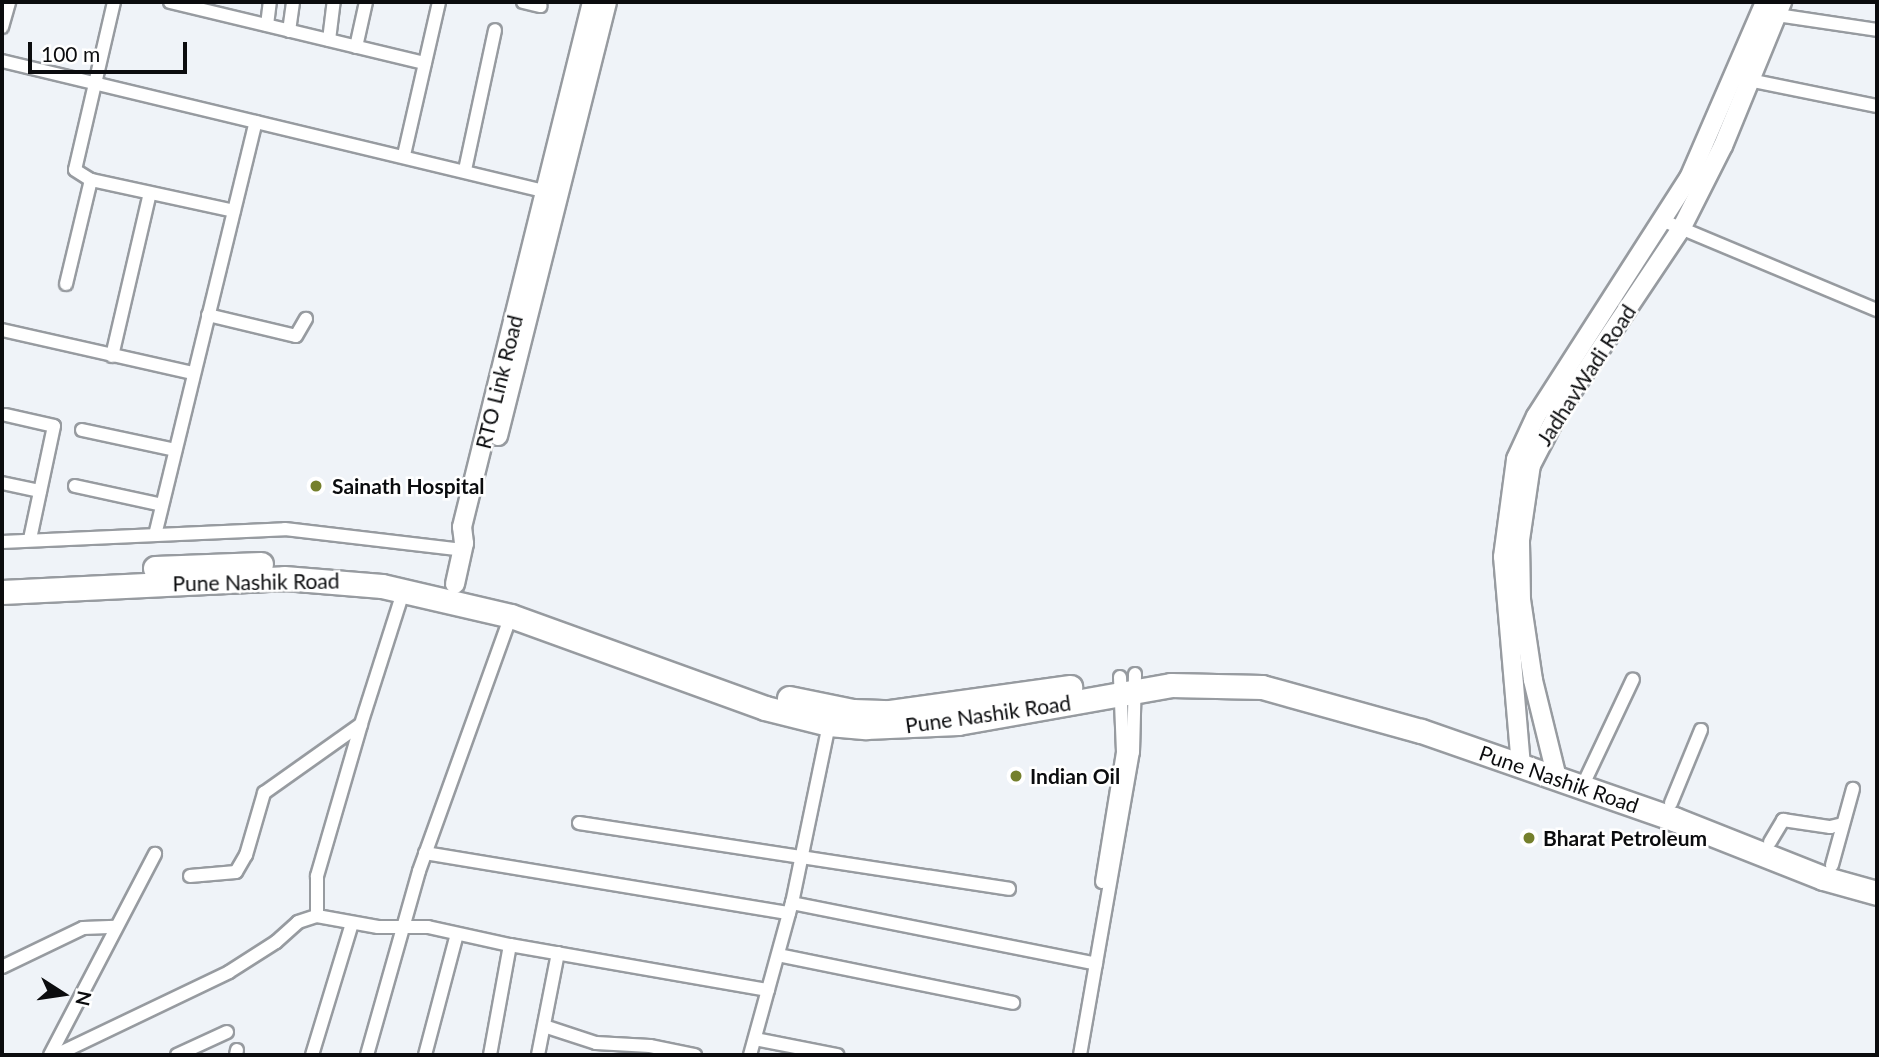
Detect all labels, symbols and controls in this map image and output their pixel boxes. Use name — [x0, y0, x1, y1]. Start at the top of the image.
scale bar — [32, 28, 191, 72]
text: 100 m — [41, 41, 100, 66]
street label: JadhavWadi Road — [1531, 300, 1641, 450]
street label: RTO Link Road — [470, 313, 528, 451]
place label: Sainath Hospital — [332, 473, 485, 499]
marker: Sainath Hospital — [306, 476, 326, 496]
street label: Pune Nashik Road — [172, 568, 340, 596]
street label: Pune Nashik Road — [904, 690, 1072, 738]
street label: Pune Nashik Road — [1476, 740, 1642, 818]
place label: Indian Oil — [1030, 763, 1120, 789]
marker: Indian Oil — [1008, 768, 1024, 784]
place label: Bharat Petroleum — [1543, 825, 1707, 851]
marker: Bharat Petroleum — [1521, 830, 1537, 846]
north arrow — [28, 959, 98, 1029]
text: N — [71, 989, 97, 1008]

